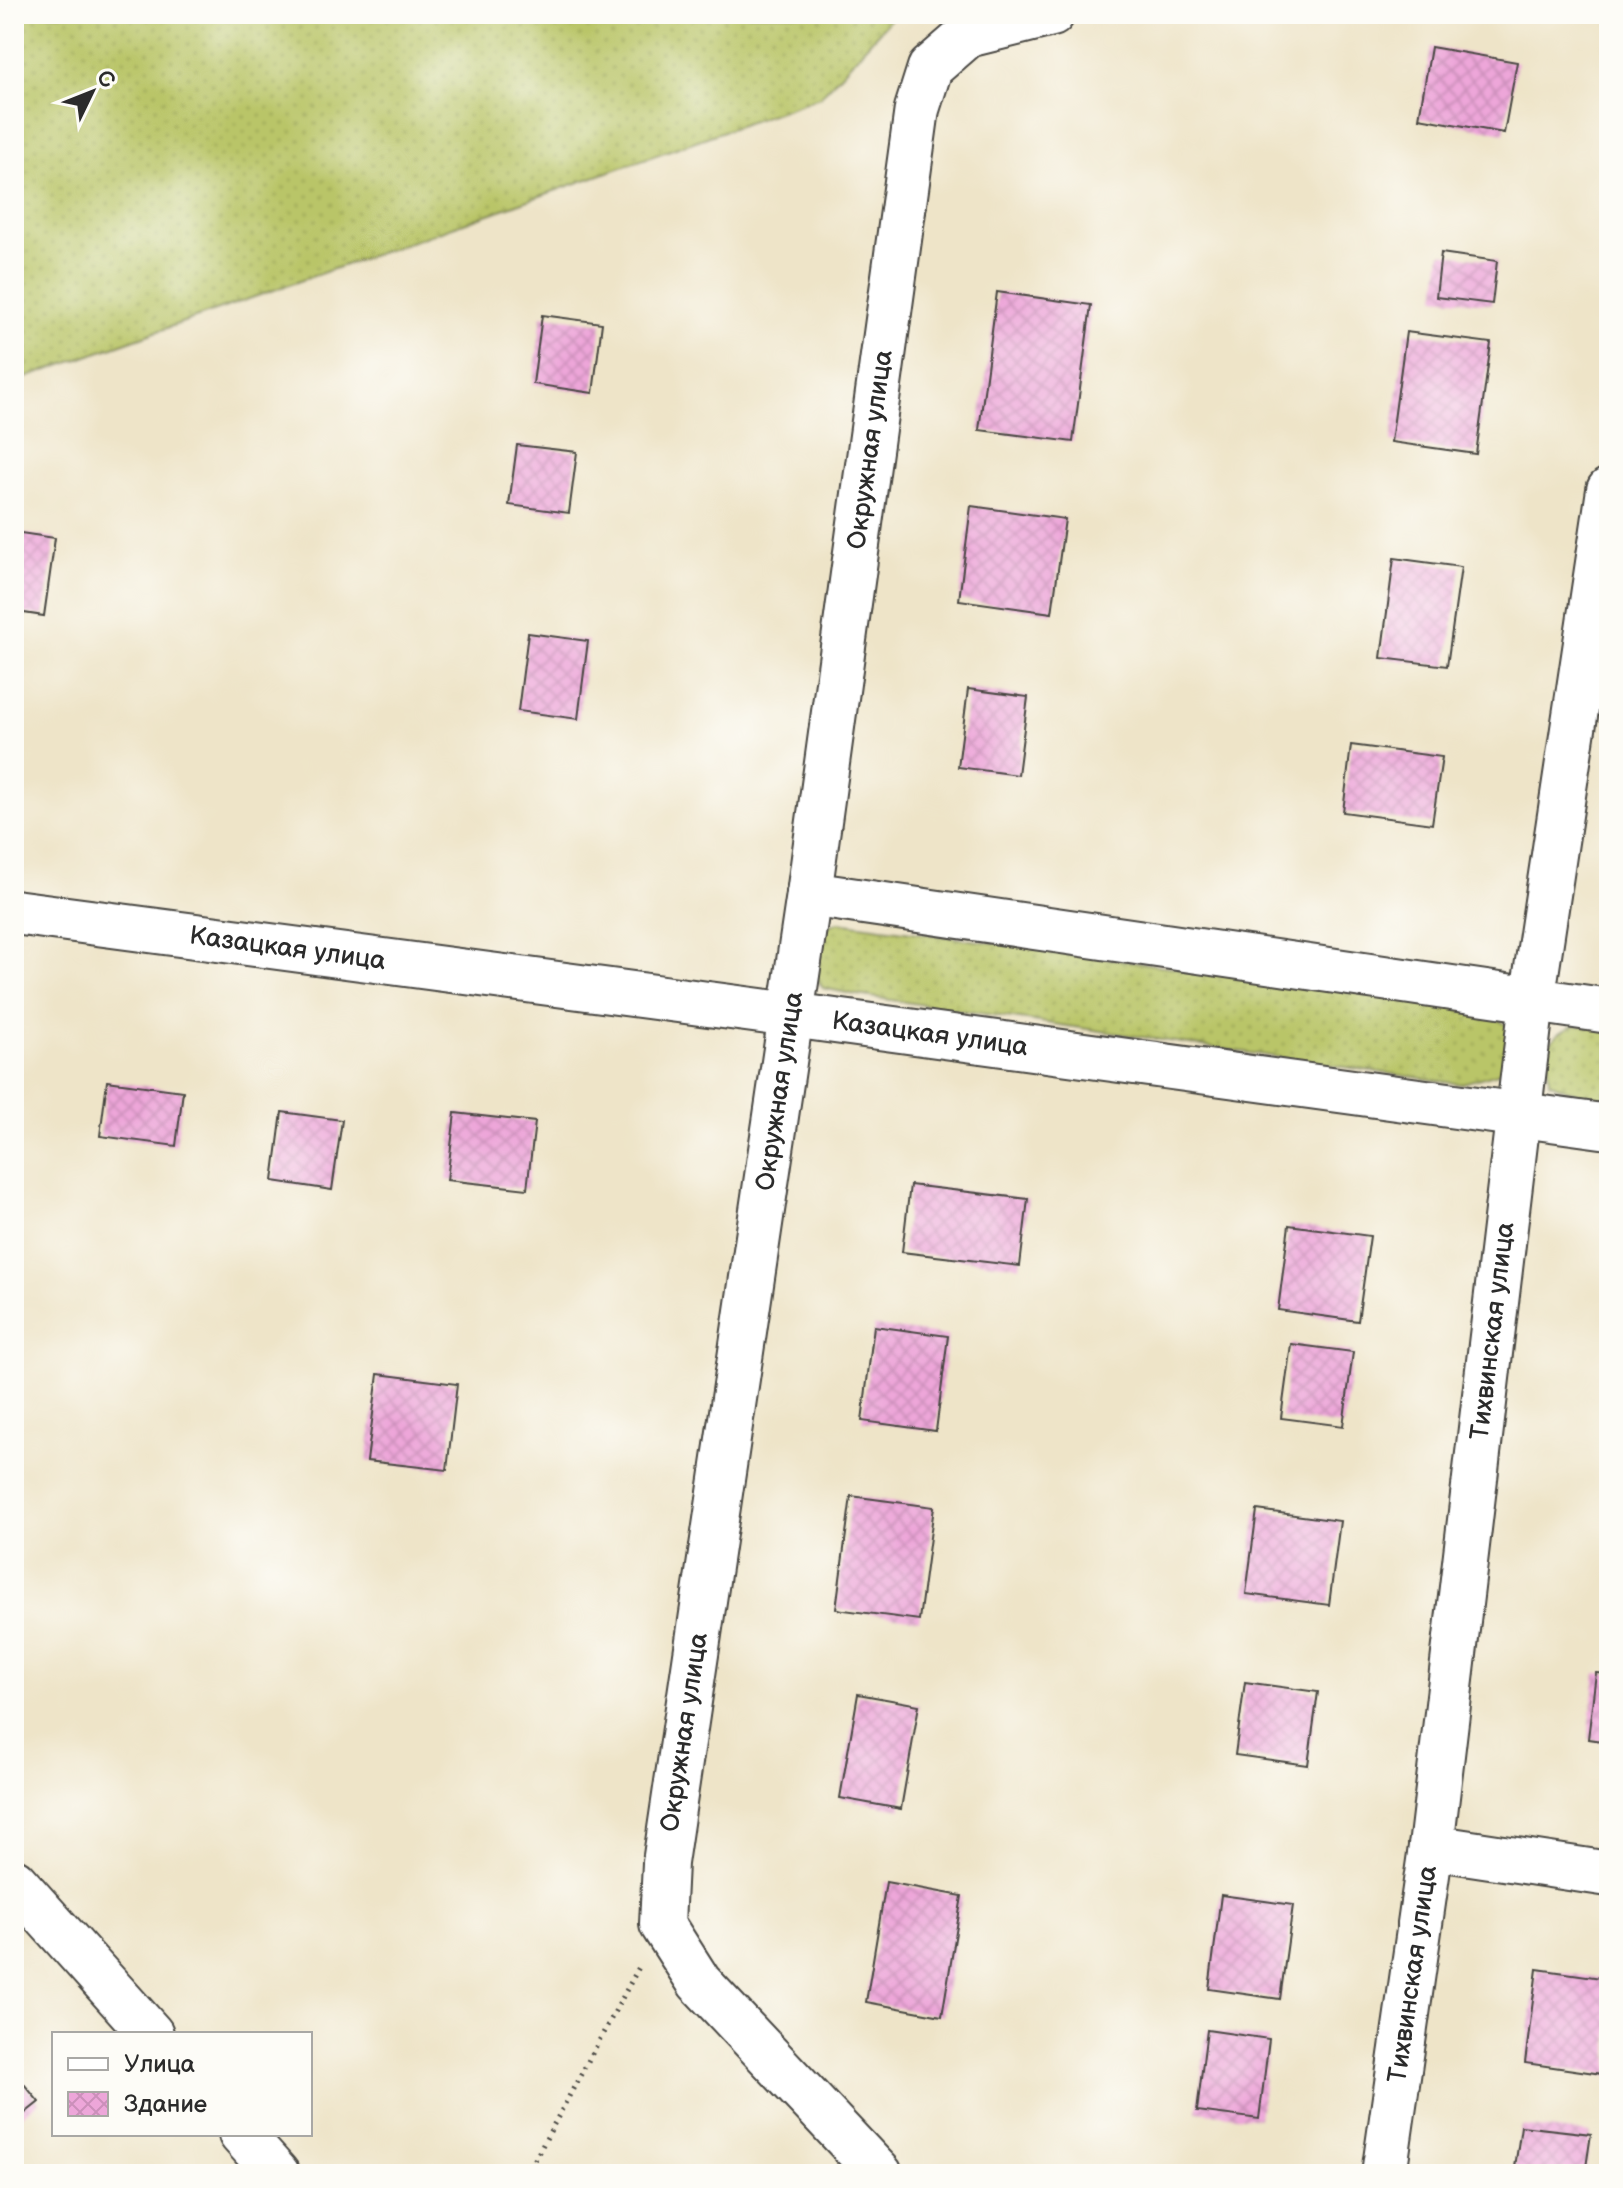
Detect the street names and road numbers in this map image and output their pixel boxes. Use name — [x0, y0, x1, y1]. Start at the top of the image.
street label: Окружная улица — [841, 348, 899, 551]
street label: Казацкая улица — [188, 920, 388, 977]
street label: Окружная улица — [750, 990, 810, 1193]
street label: Казацкая улица — [830, 1005, 1030, 1063]
street label: Тихвинская улица — [1464, 1220, 1521, 1442]
street label: Окружная улица — [654, 1631, 715, 1834]
street label: Тихвинская улица — [1382, 1863, 1444, 2085]

